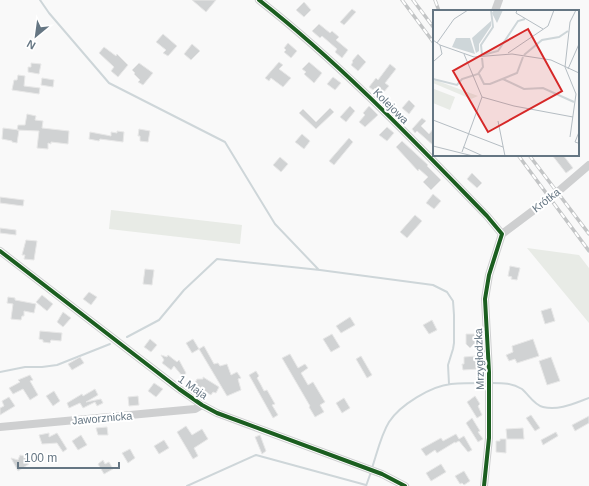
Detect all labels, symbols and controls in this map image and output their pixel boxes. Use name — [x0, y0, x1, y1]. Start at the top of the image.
inset map — [433, 10, 579, 156]
north arrow — [16, 16, 56, 56]
text: N — [25, 38, 38, 52]
street label: Kolejowa — [371, 86, 412, 127]
street label: Krótka — [530, 185, 563, 215]
street label: Mrzygłodzka — [472, 327, 486, 390]
street label: 1 Maja — [176, 373, 211, 402]
street label: Jaworznicka — [71, 409, 134, 427]
scale bar — [18, 444, 119, 470]
text: 100 m — [24, 451, 57, 465]

